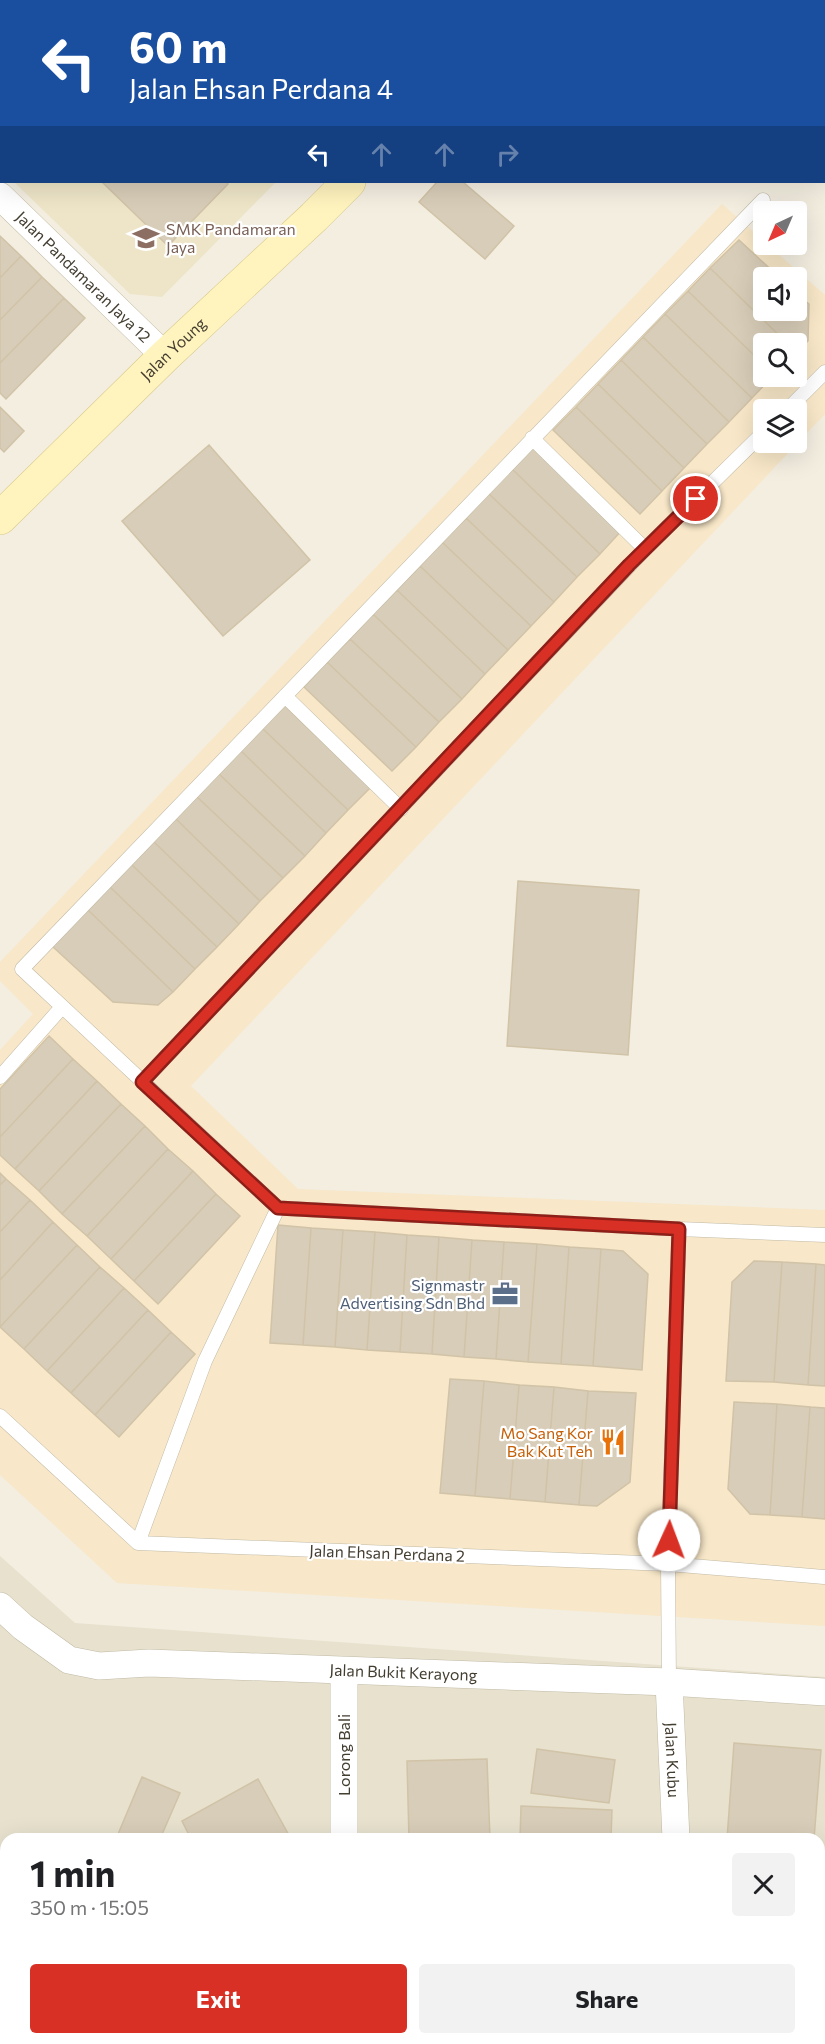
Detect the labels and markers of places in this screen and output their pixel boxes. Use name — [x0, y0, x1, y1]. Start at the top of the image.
place label: SMK Pandamaran Jaya — [166, 219, 296, 256]
school or university icon: SMK Pandamaran Jaya — [131, 223, 161, 253]
pin — [670, 473, 721, 524]
place label: Signmastr Advertising Sdn Bhd — [340, 1275, 486, 1312]
office icon: Signmastr Advertising Sdn Bhd — [490, 1279, 520, 1309]
place label: Mo Sang Kor Bak Kut Teh — [500, 1423, 594, 1460]
restaurant icon: Mo Sang Kor Bak Kut Teh — [598, 1427, 628, 1457]

